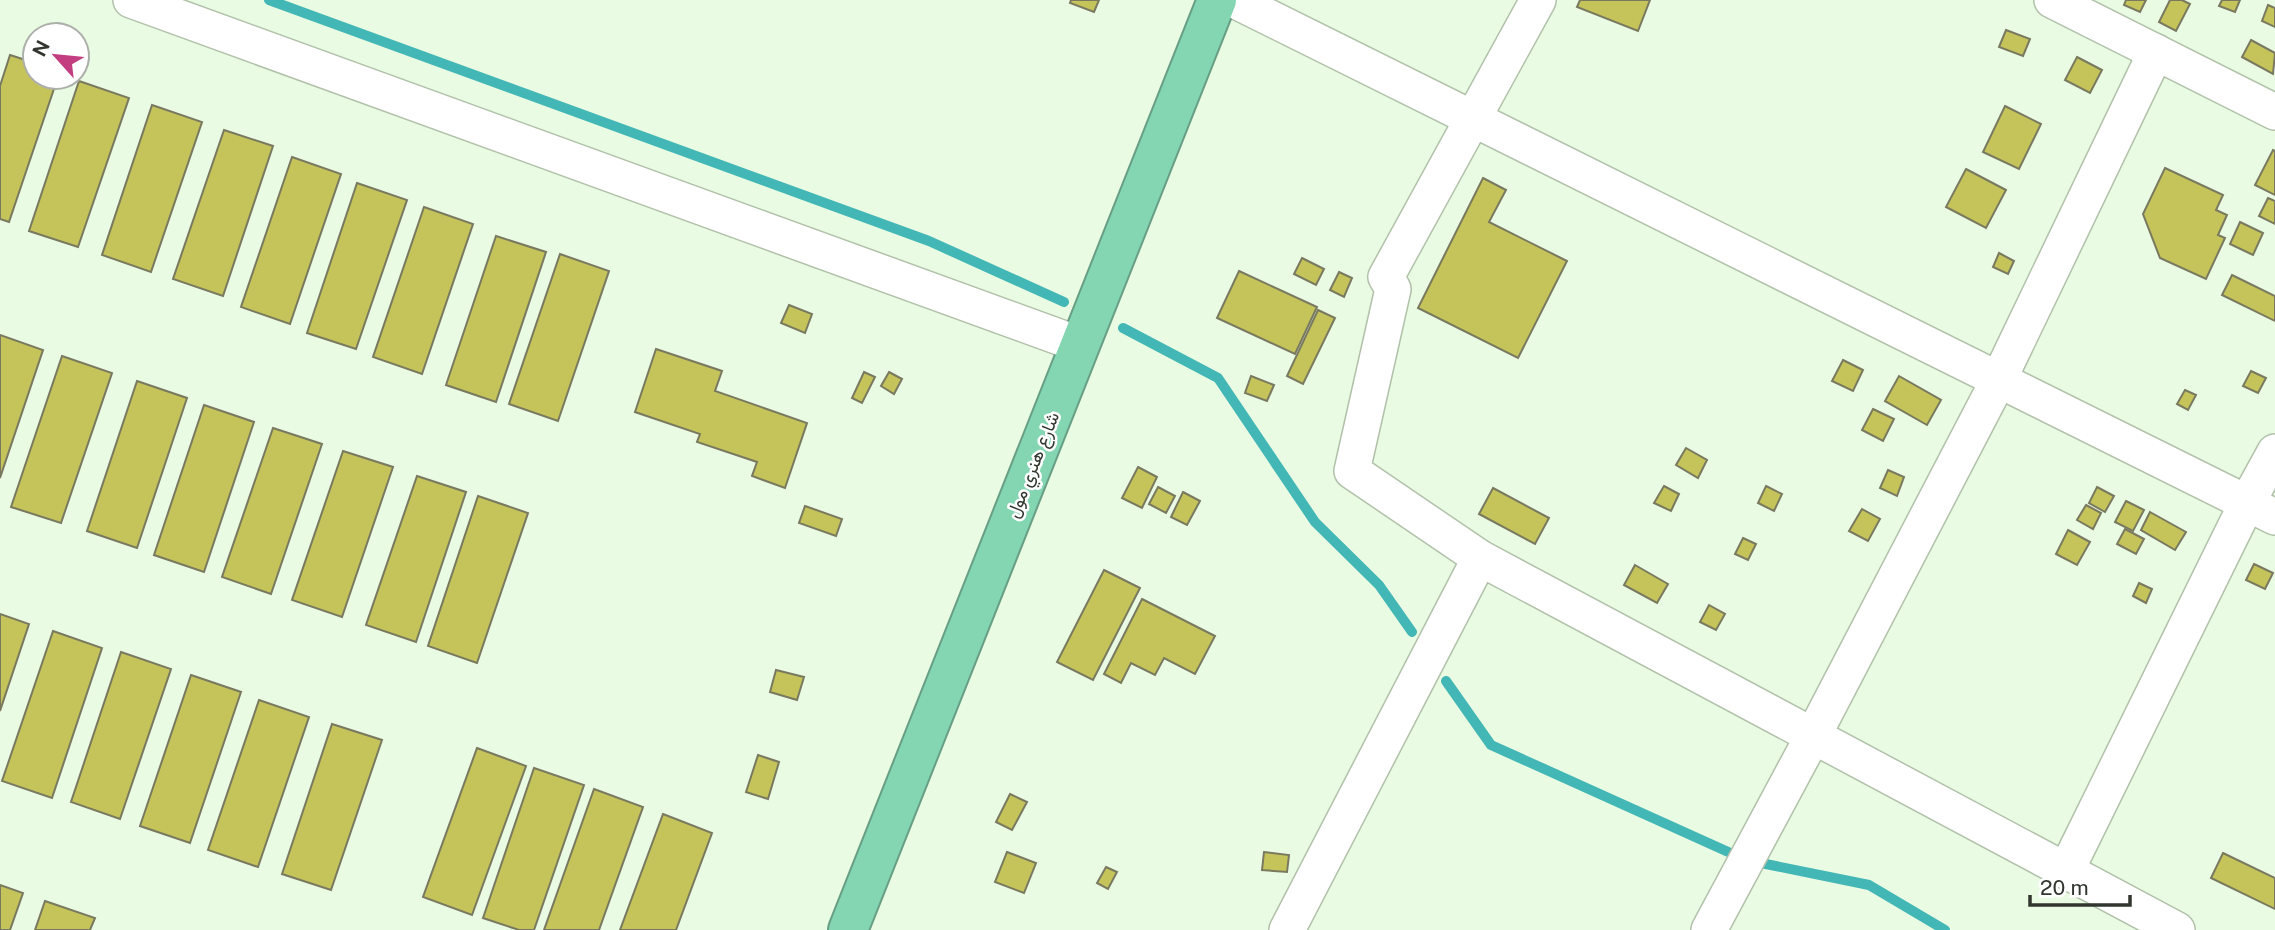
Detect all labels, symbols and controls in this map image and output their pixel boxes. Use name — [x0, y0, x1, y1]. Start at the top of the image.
north arrow — [21, 21, 91, 91]
text: N — [28, 37, 54, 60]
street label: شارع هنري مول — [1002, 409, 1068, 523]
scale bar — [2030, 864, 2130, 908]
text: 20 m — [2040, 875, 2089, 900]

